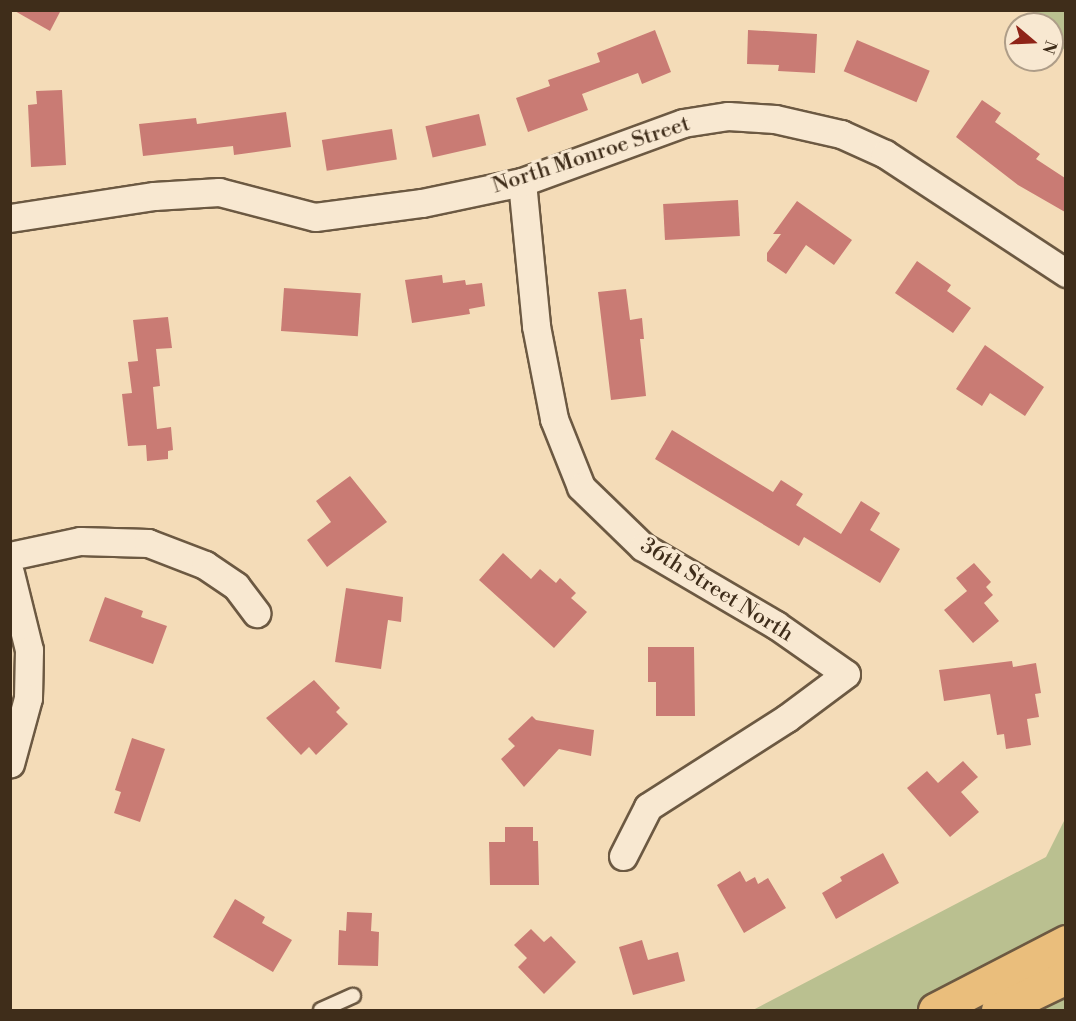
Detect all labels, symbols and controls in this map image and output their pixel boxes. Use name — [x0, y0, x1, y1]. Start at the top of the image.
north arrow — [1004, 12, 1064, 72]
text: N — [1038, 38, 1061, 56]
street label: North Monroe Street — [489, 111, 693, 199]
street label: 36th Street North — [636, 532, 798, 648]

